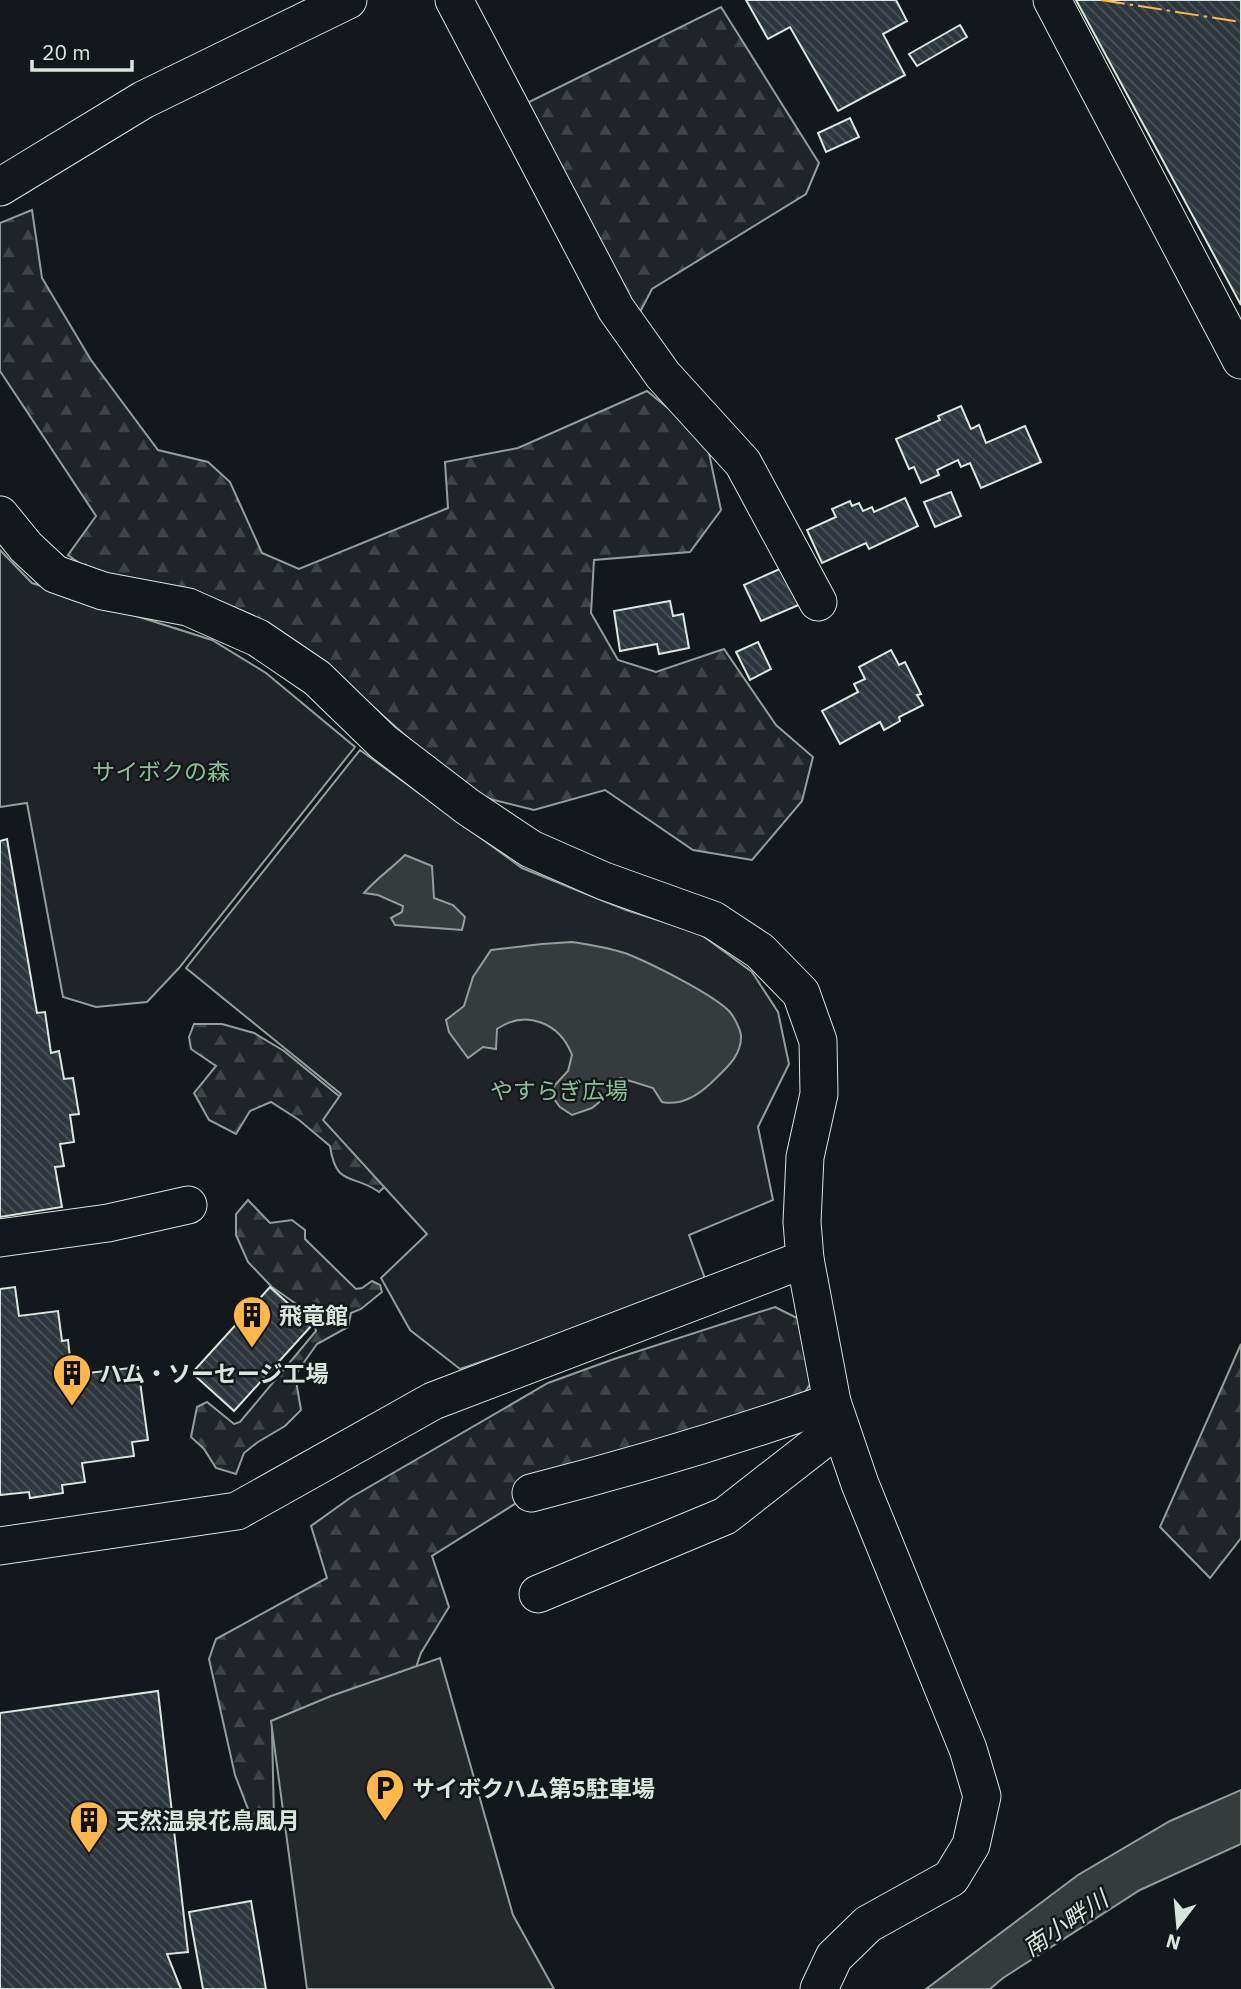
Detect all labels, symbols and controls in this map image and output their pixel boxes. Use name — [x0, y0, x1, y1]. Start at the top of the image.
scale bar — [32, 28, 131, 72]
text: 20 m — [42, 38, 91, 66]
park label: サイボクの森 — [92, 756, 230, 786]
park label: やすらぎ広場 — [490, 1075, 628, 1105]
building icon: 飛竜館 — [231, 1294, 273, 1349]
place label: 飛竜館 — [279, 1300, 348, 1330]
building icon: ハム・ソーセージ工場 — [51, 1352, 93, 1407]
place label: ハム・ソーセージ工場 — [99, 1358, 329, 1388]
parking icon: サイボクハム第5駐車場 — [364, 1767, 406, 1822]
place label: サイボクハム第5駐車場 — [412, 1773, 655, 1803]
building icon: 天然温泉花鳥風月 — [68, 1799, 110, 1854]
place label: 天然温泉花鳥風月 — [116, 1805, 300, 1835]
water label: 南小畔川 — [1016, 1881, 1116, 1963]
north arrow — [1143, 1891, 1213, 1961]
text: N — [1163, 1929, 1183, 1956]

